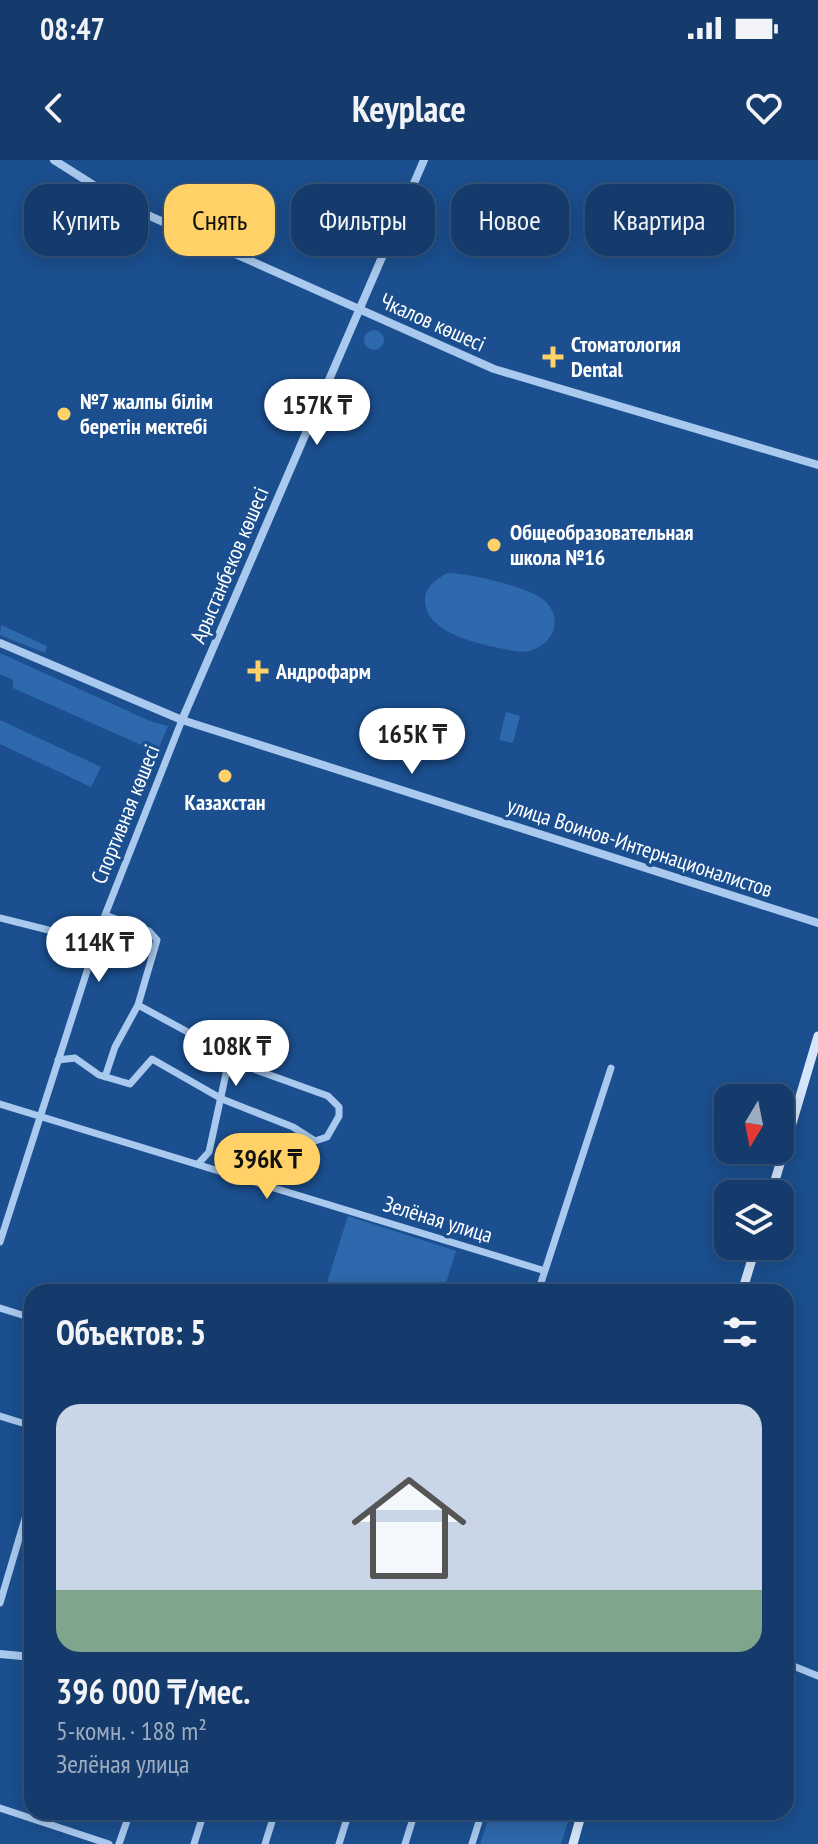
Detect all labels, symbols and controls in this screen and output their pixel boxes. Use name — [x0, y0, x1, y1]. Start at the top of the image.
text: 08:47 — [40, 9, 105, 48]
text: Keyplace — [352, 85, 466, 132]
icon: back — [32, 86, 76, 130]
icon: heart — [742, 86, 786, 130]
chip: Купить — [24, 184, 148, 256]
chip: Снять — [164, 184, 275, 256]
chip: Фильтры — [291, 184, 435, 256]
chip: Новое — [451, 184, 569, 256]
chip: Квартира — [585, 184, 734, 256]
street label: Чкалов көшесі — [376, 286, 490, 358]
place label: Стоматология Dental — [571, 330, 681, 383]
marker: Стоматология Dental — [542, 346, 564, 368]
pin: 157K ₸ — [252, 379, 382, 447]
place label: №7 жалпы білім беретін мектебі — [80, 387, 213, 440]
text: 157K ₸ — [282, 388, 352, 421]
marker: №7 жалпы білім беретін мектебі — [55, 405, 73, 423]
street label: Арыстанбеков көшесі — [183, 483, 275, 647]
place label: Общеобразовательная школа №16 — [510, 518, 694, 571]
marker: Общеобразовательная школа №16 — [485, 536, 503, 554]
place label: Андрофарм — [275, 657, 371, 685]
marker: Андрофарм — [247, 660, 269, 682]
pin: 165K ₸ — [347, 708, 477, 776]
text: 165K ₸ — [377, 717, 447, 750]
street label: Спортивная көшесі — [84, 740, 166, 888]
marker: Казахстан — [216, 767, 234, 785]
place label: Казахстан — [184, 788, 266, 816]
street label: улица Воинов-Интернационалистов — [504, 791, 776, 903]
pin: 114K ₸ — [34, 916, 164, 984]
text: 114K ₸ — [64, 925, 134, 958]
pin: 108K ₸ — [171, 1020, 301, 1088]
text: 108K ₸ — [201, 1029, 271, 1062]
north arrow — [714, 1084, 794, 1164]
map controls — [714, 1084, 794, 1260]
pin: 396K ₸ — [202, 1133, 332, 1201]
text: 396K ₸ — [232, 1142, 302, 1175]
button: layers — [714, 1180, 794, 1260]
street label: Зелёная улица — [380, 1189, 496, 1249]
text: Объектов: 5 — [56, 1310, 206, 1354]
icon: filters — [718, 1310, 762, 1354]
icon: home — [337, 1456, 481, 1600]
text: 396 000 ₸/мес. — [56, 1669, 250, 1713]
text: 5-комн. · 188 m² — [56, 1714, 207, 1747]
text: Зелёная улица — [56, 1747, 189, 1780]

